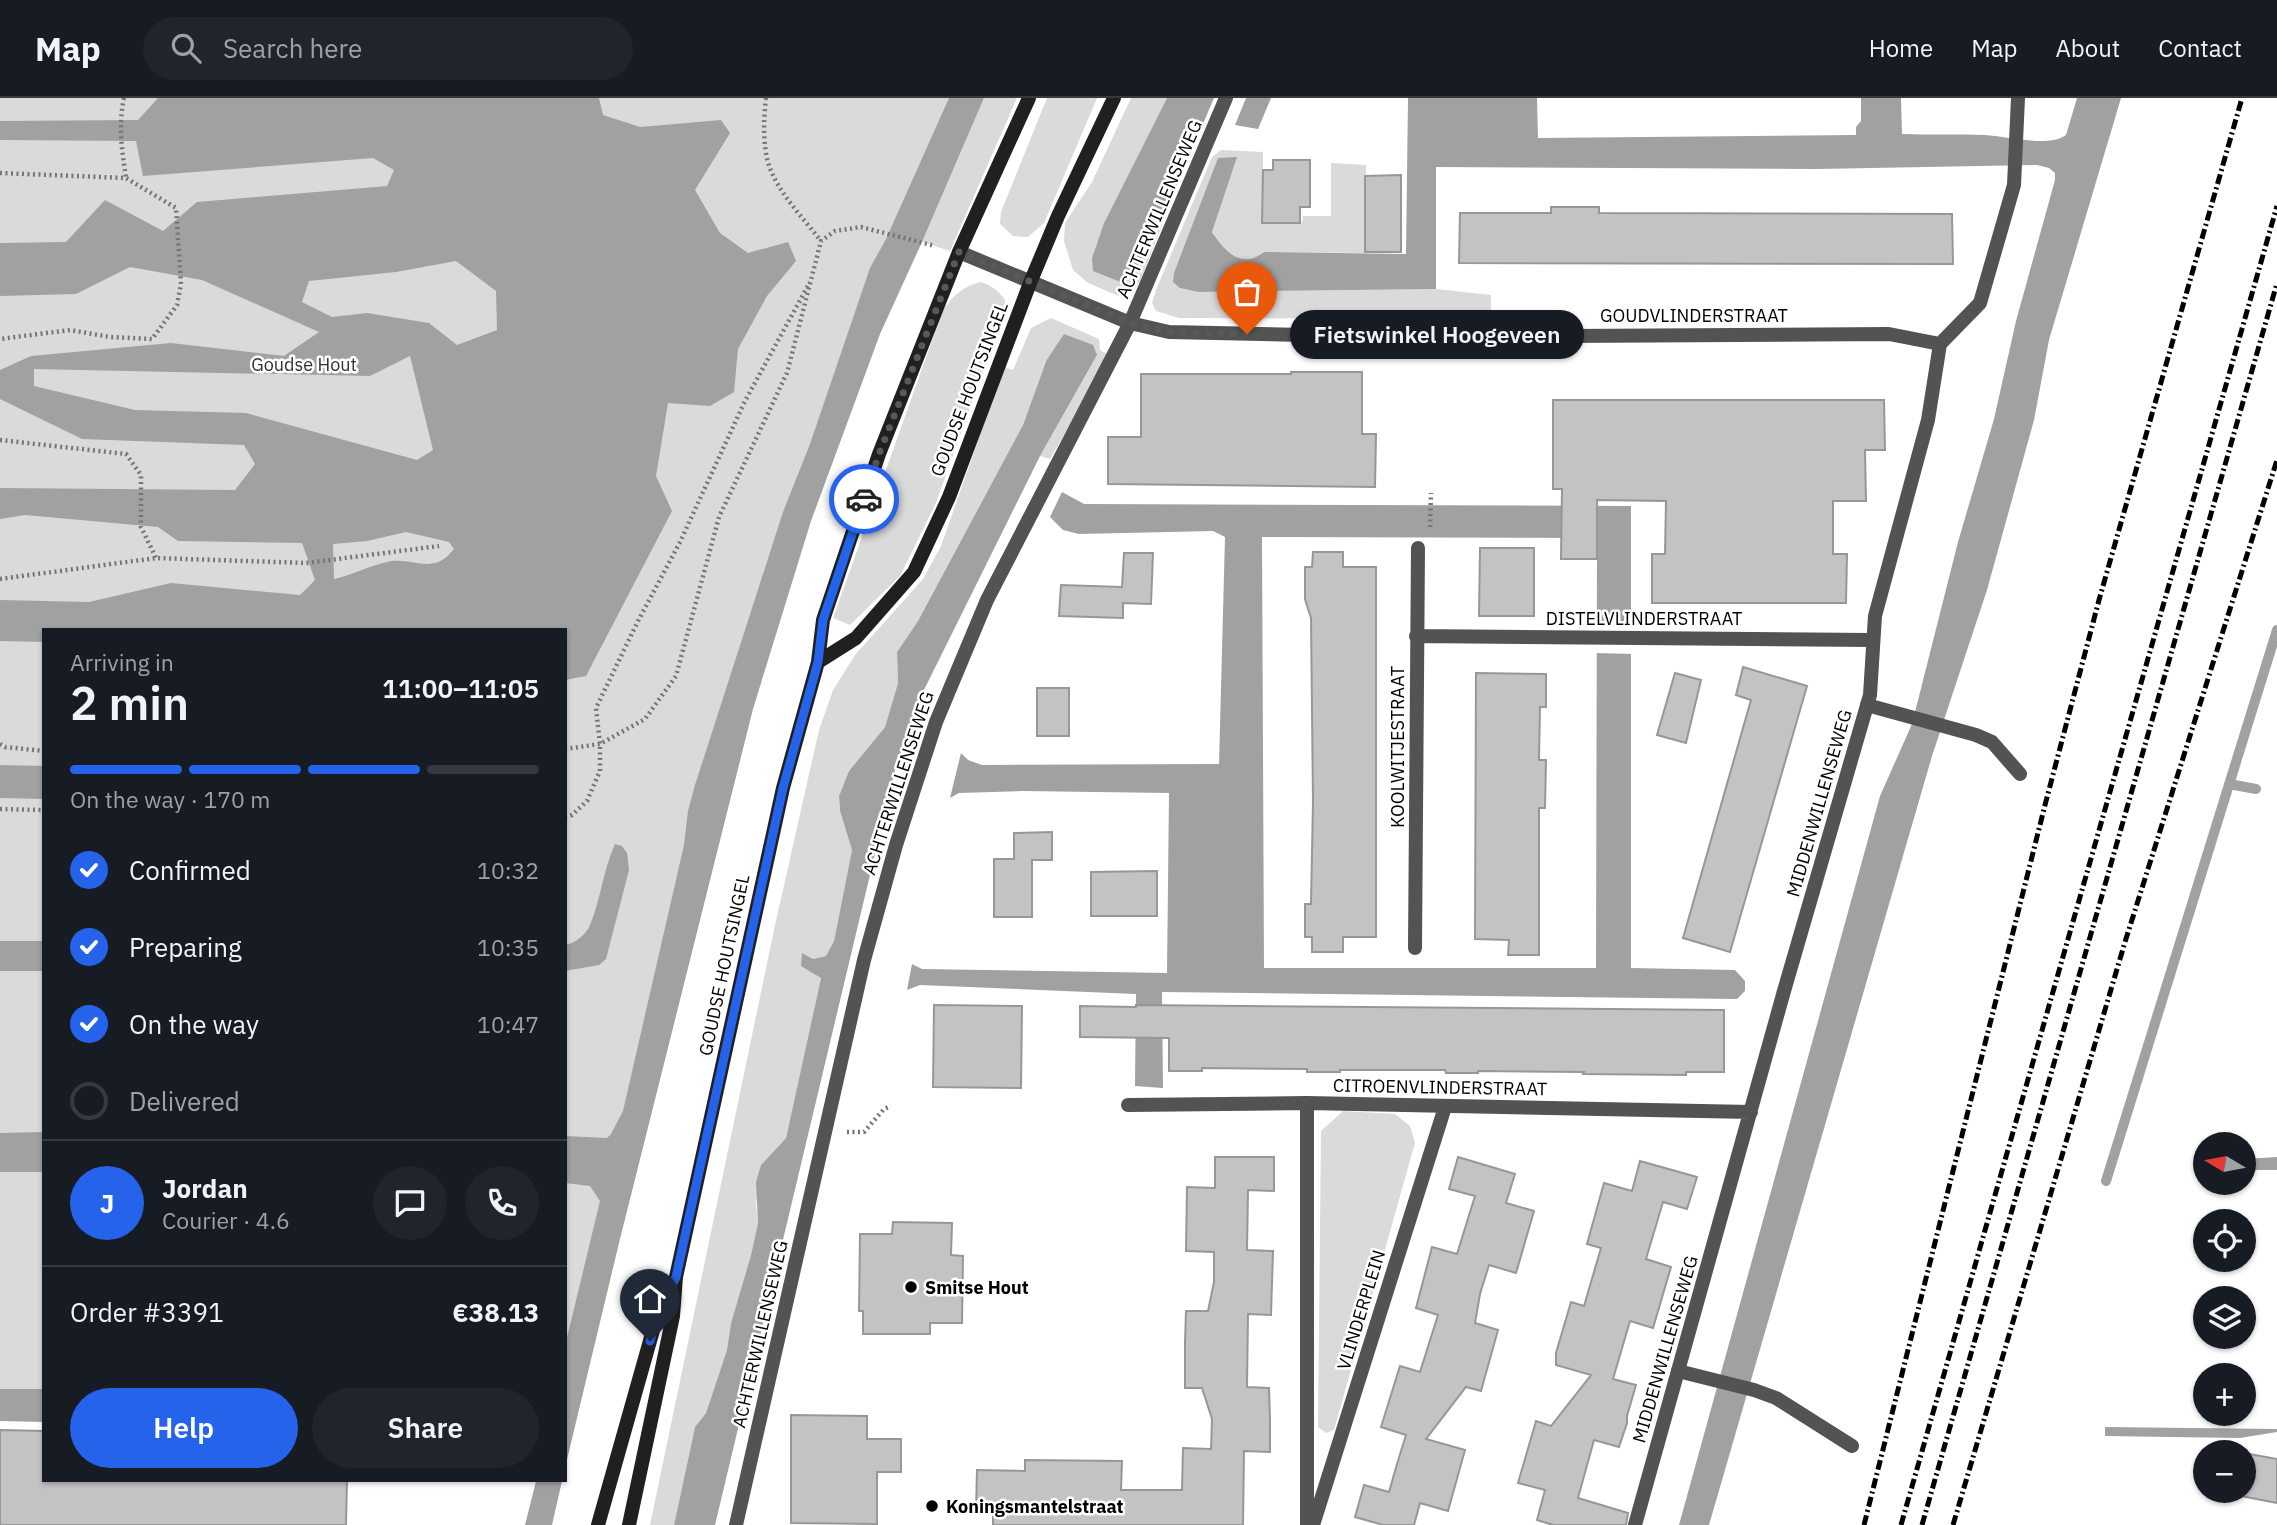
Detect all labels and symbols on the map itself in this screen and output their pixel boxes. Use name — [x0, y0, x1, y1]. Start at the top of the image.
street label: ACHTERWILLENSEWEG — [1111, 116, 1207, 302]
pin — [1217, 262, 1277, 334]
street label: GOUDSE HOUTSINGEL — [925, 299, 1013, 479]
street label: GOUDVLINDERSTRAAT — [1600, 304, 1788, 327]
callout: Fietswinkel Hoogeveen — [1289, 310, 1583, 358]
park label: Goudse Hout — [251, 353, 357, 376]
courier — [829, 464, 899, 534]
street label: DISTELVLINDERSTRAAT — [1546, 607, 1742, 630]
street label: KOOLWITJESTRAAT — [1386, 666, 1409, 828]
street label: ACHTERWILLENSEWEG — [857, 688, 939, 878]
street label: MIDDENWILLENSEWEG — [1781, 707, 1857, 899]
street label: GOUDSE HOUTSINGEL — [694, 872, 754, 1058]
street label: CITROENVLINDERSTRAAT — [1333, 1074, 1547, 1100]
north arrow — [2193, 1132, 2256, 1195]
street label: ACHTERWILLENSEWEG — [727, 1238, 793, 1430]
street label: VLINDERPLEIN — [1332, 1247, 1390, 1373]
street label: MIDDENWILLENSEWEG — [1627, 1253, 1703, 1445]
pin — [620, 1269, 680, 1341]
place label: Smitse Hout — [925, 1276, 1029, 1299]
marker: Smitse Hout — [903, 1279, 919, 1295]
place label: Koningsmantelstraat — [946, 1495, 1124, 1518]
marker: Koningsmantelstraat — [924, 1498, 940, 1514]

